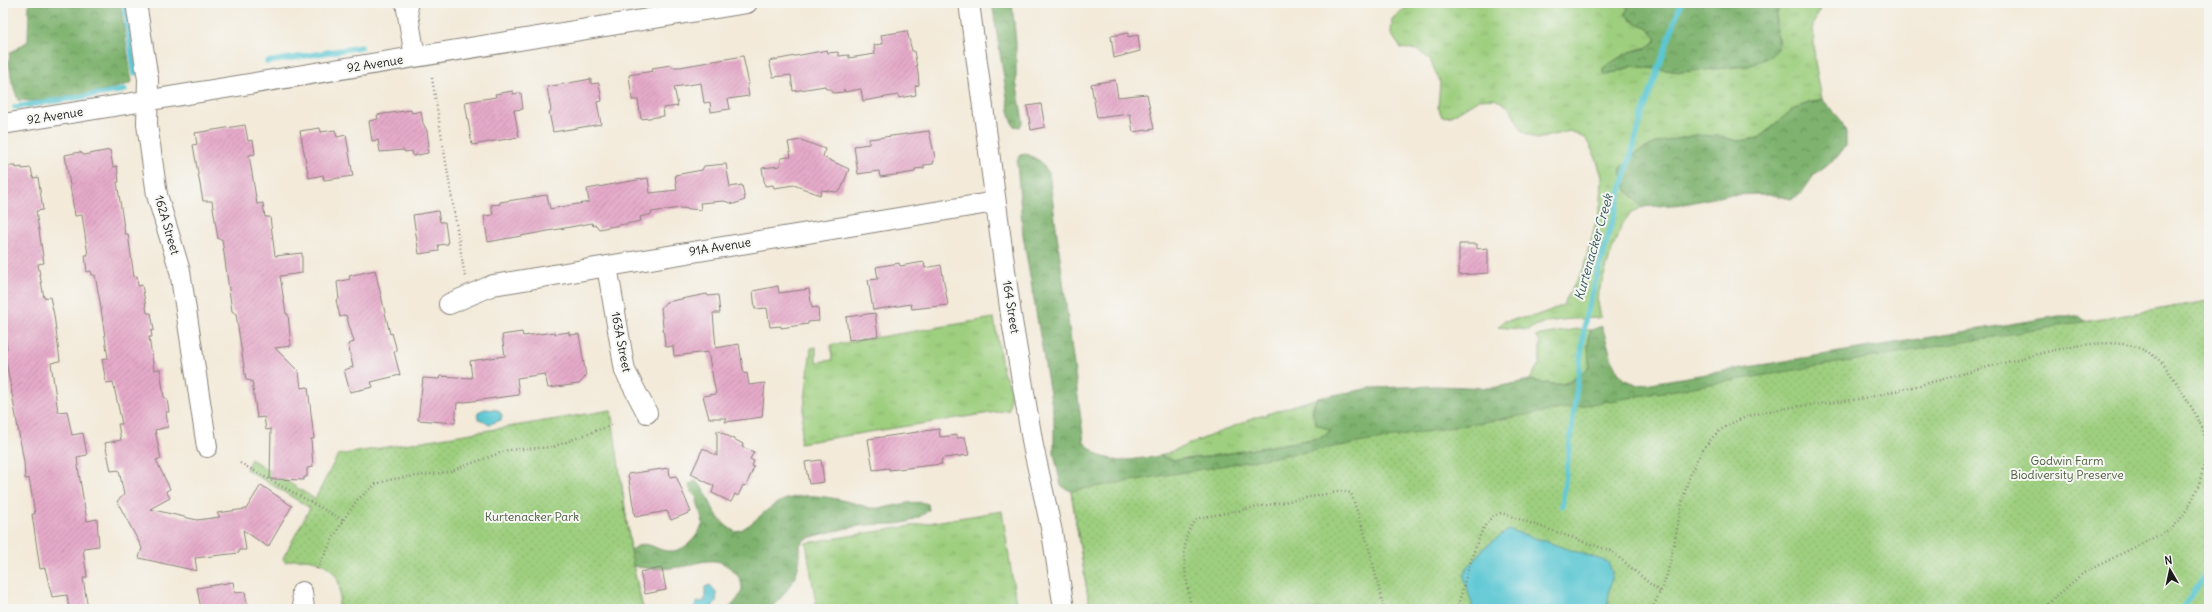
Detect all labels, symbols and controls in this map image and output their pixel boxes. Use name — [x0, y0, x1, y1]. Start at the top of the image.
street label: 92 Avenue — [346, 52, 404, 75]
street label: 92 Avenue — [26, 104, 84, 127]
water label: Kurtenacker Creek — [1570, 191, 1617, 302]
street label: 162A Street — [152, 194, 183, 256]
street label: 91A Avenue — [688, 234, 752, 259]
street label: 164 Street — [1000, 279, 1023, 335]
street label: 163A Street — [608, 310, 635, 373]
park label: Godwin Farm Biodiversity Preserve — [2010, 453, 2124, 482]
park label: Kurtenacker Park — [485, 509, 579, 524]
north arrow — [2150, 550, 2190, 590]
text: N — [2164, 553, 2173, 568]

